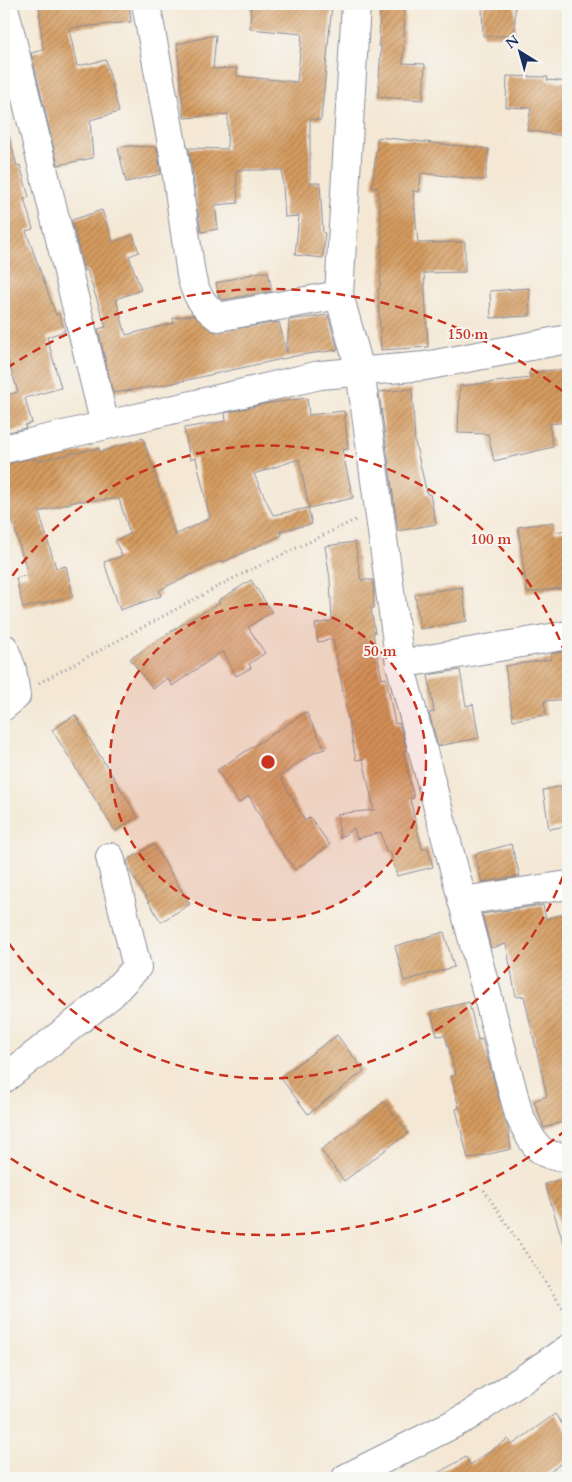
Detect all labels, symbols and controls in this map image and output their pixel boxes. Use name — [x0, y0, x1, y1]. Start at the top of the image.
north arrow — [494, 28, 544, 78]
text: N — [502, 31, 523, 53]
text: 150 m — [448, 324, 489, 344]
text: 100 m — [471, 529, 512, 549]
text: 50 m — [363, 641, 397, 661]
centre of rings — [259, 753, 277, 771]

